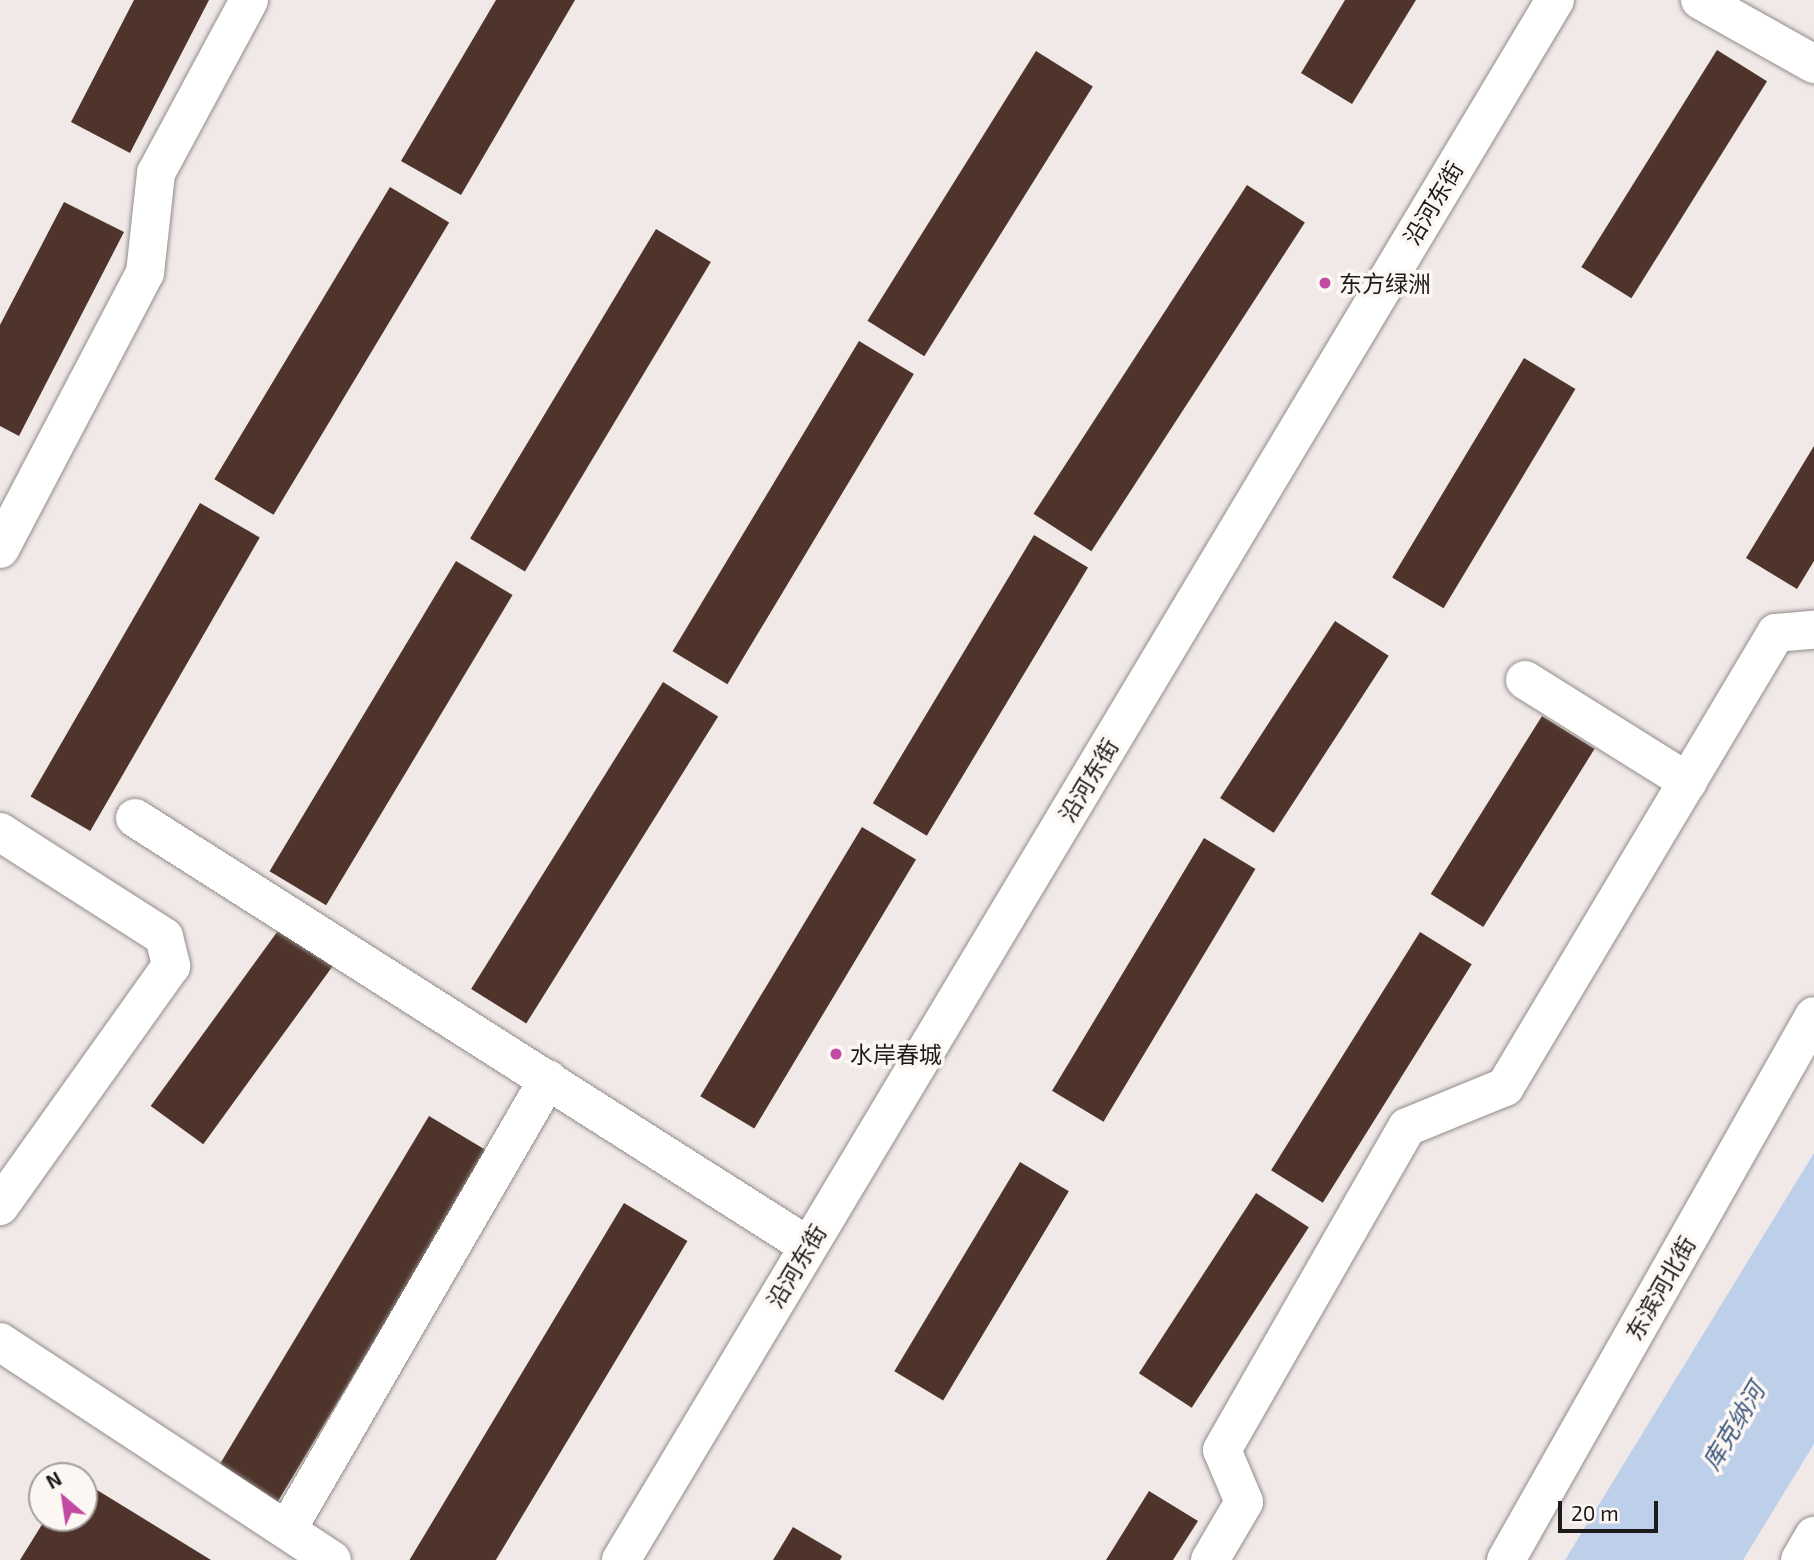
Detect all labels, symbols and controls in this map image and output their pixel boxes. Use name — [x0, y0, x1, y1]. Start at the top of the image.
street label: 沿河东街 — [1397, 156, 1469, 250]
place label: 东方绿洲 — [1339, 269, 1431, 297]
marker: 东方绿洲 — [1317, 275, 1333, 291]
street label: 沿河东街 — [1052, 733, 1124, 827]
place label: 水岸春城 — [850, 1040, 942, 1068]
marker: 水岸春城 — [828, 1046, 844, 1062]
street label: 沿河东街 — [760, 1219, 832, 1313]
street label: 东滨河北街 — [1619, 1231, 1701, 1345]
water label: 库克纳河 — [1696, 1377, 1770, 1475]
north arrow — [28, 1462, 98, 1532]
text: N — [42, 1467, 65, 1493]
scale bar — [1562, 1486, 1662, 1530]
text: 20 m — [1571, 1500, 1619, 1525]

